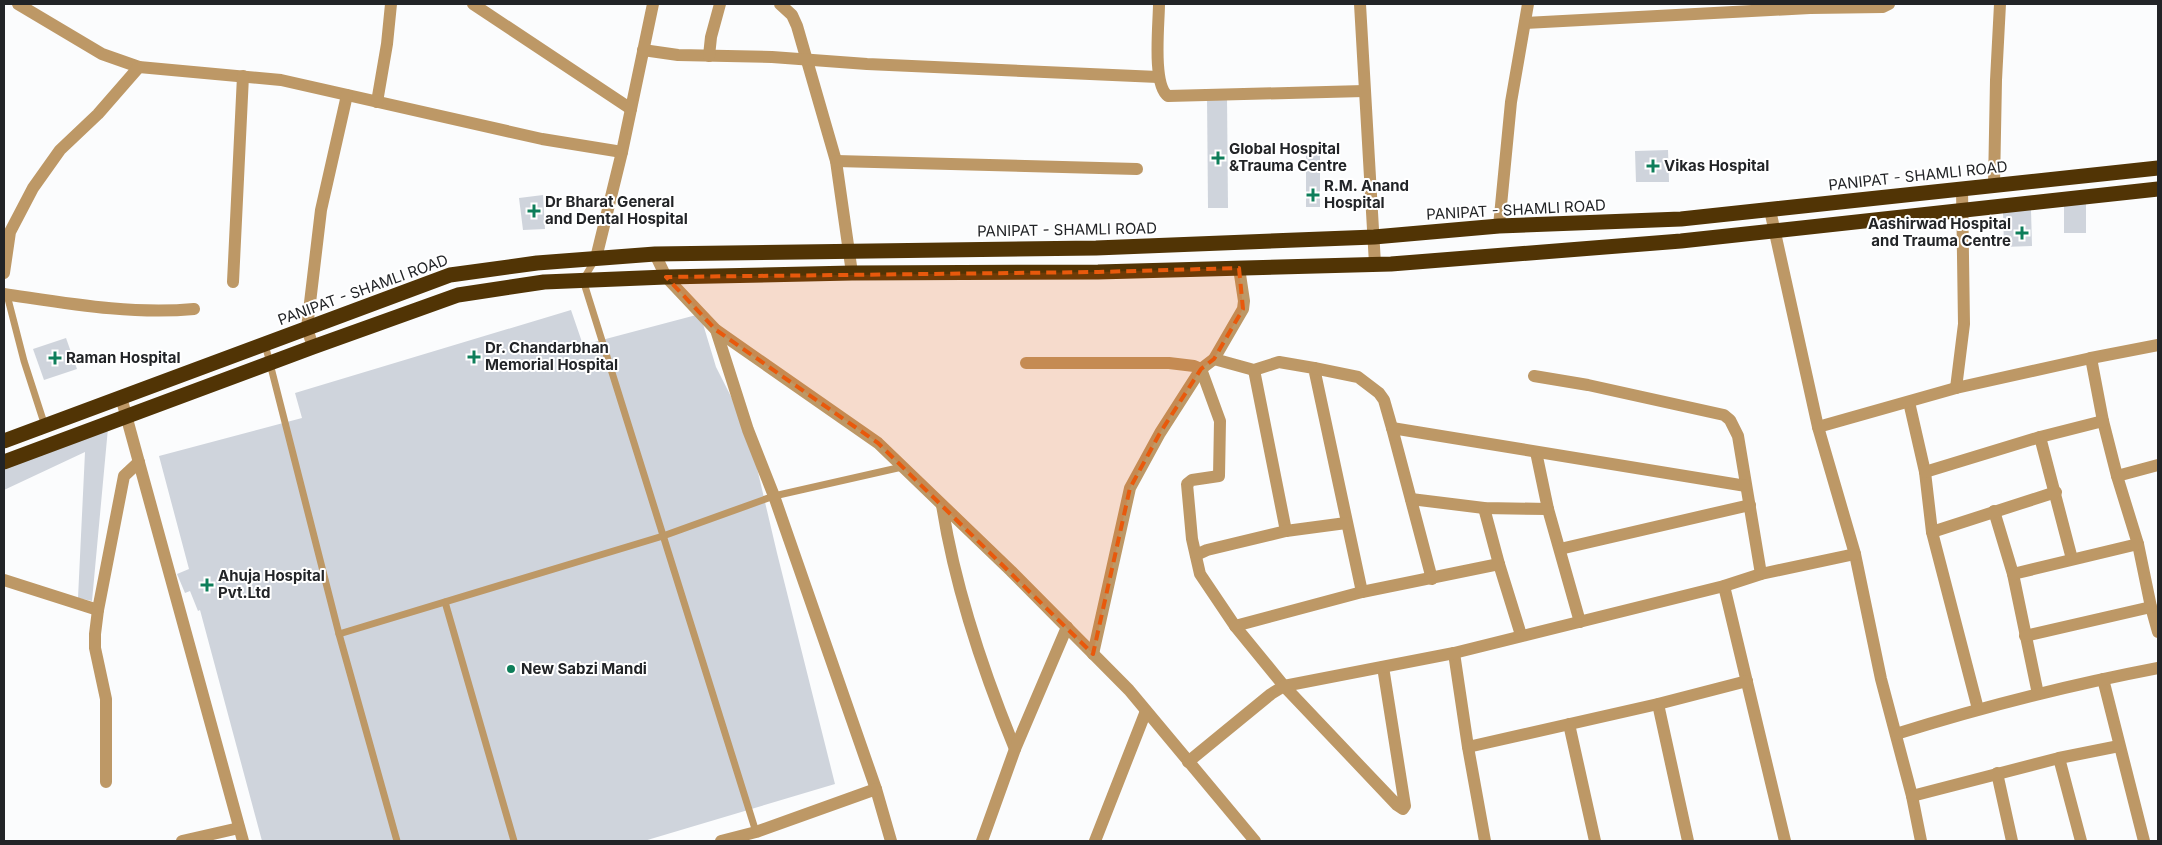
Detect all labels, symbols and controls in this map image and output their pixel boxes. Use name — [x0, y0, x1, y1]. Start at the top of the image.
place label: Global Hospital &Trauma Centre — [1229, 139, 1347, 175]
marker: Global Hospital &Trauma Centre — [1211, 151, 1225, 165]
place label: Vikas Hospital — [1664, 156, 1769, 175]
street label: PANIPAT - SHAMLI ROAD — [1827, 157, 2008, 194]
marker: Vikas Hospital — [1646, 159, 1660, 173]
place label: R.M. Anand Hospital — [1324, 176, 1409, 212]
marker: R.M. Anand Hospital — [1306, 188, 1320, 202]
place label: Dr Bharat General and Dental Hospital — [545, 192, 688, 228]
street label: PANIPAT - SHAMLI ROAD — [1426, 195, 1606, 224]
marker: Dr Bharat General and Dental Hospital — [527, 204, 541, 218]
place label: Aashirwad Hospital and Trauma Centre — [1868, 214, 2011, 250]
street label: PANIPAT - SHAMLI ROAD — [977, 218, 1157, 241]
marker: Aashirwad Hospital and Trauma Centre — [2015, 226, 2029, 240]
street label: PANIPAT - SHAMLI ROAD — [275, 250, 451, 329]
place label: Dr. Chandarbhan Memorial Hospital — [485, 338, 618, 374]
place label: Raman Hospital — [66, 348, 180, 367]
marker: Dr. Chandarbhan Memorial Hospital — [467, 350, 481, 364]
marker: Raman Hospital — [48, 351, 62, 365]
place label: Ahuja Hospital Pvt.Ltd — [218, 566, 325, 602]
marker: Ahuja Hospital Pvt.Ltd — [200, 578, 214, 592]
place label: New Sabzi Mandi — [521, 659, 647, 678]
marker: New Sabzi Mandi — [505, 663, 517, 675]

